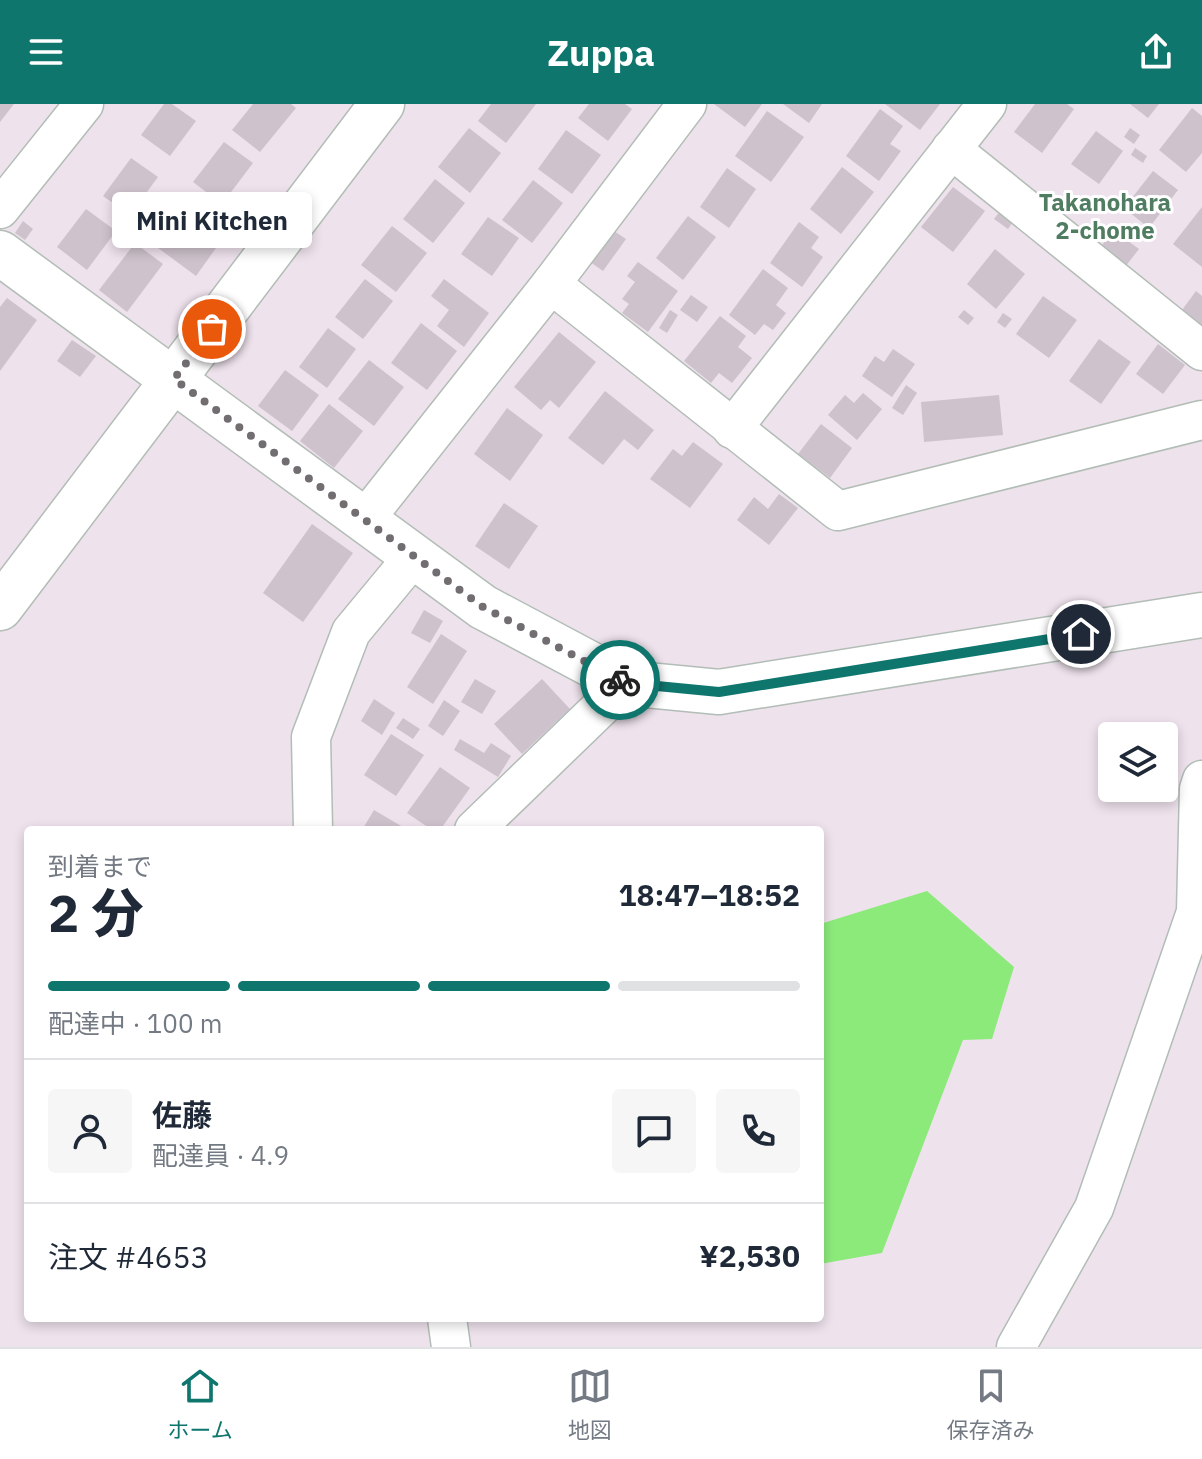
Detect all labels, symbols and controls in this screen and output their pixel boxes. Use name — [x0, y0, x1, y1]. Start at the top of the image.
text: Zuppa — [547, 29, 655, 76]
icon: menu — [24, 30, 68, 74]
icon: share — [1134, 30, 1178, 74]
district label: Takanohara 2-chome — [1039, 186, 1171, 246]
callout: Mini Kitchen — [112, 193, 312, 249]
text: Mini Kitchen — [136, 203, 288, 237]
pin — [178, 295, 246, 363]
icon: bag — [190, 307, 234, 351]
pin — [1047, 600, 1115, 668]
icon: home — [1059, 612, 1103, 656]
courier — [580, 640, 660, 720]
icon: bike — [598, 658, 642, 702]
map controls — [1098, 722, 1178, 802]
button: layers — [1098, 722, 1178, 802]
text: 到着まで — [48, 849, 152, 883]
text: 18:47–18:52 — [619, 875, 800, 914]
text: 2 分 — [48, 879, 143, 946]
text: 配達中 · 100 m — [48, 1006, 222, 1040]
button: person — [48, 1089, 132, 1173]
button: chat — [612, 1089, 696, 1173]
button: phone — [716, 1089, 800, 1173]
text: 佐藤 — [152, 1095, 212, 1134]
text: 配達員 · 4.9 — [152, 1138, 289, 1172]
text: ¥2,530 — [699, 1236, 800, 1275]
text: 注文 #4653 — [48, 1237, 208, 1276]
tab: ホーム — [167, 1364, 233, 1444]
tab: 地図 — [568, 1364, 612, 1444]
tab: 保存済み — [947, 1364, 1035, 1444]

